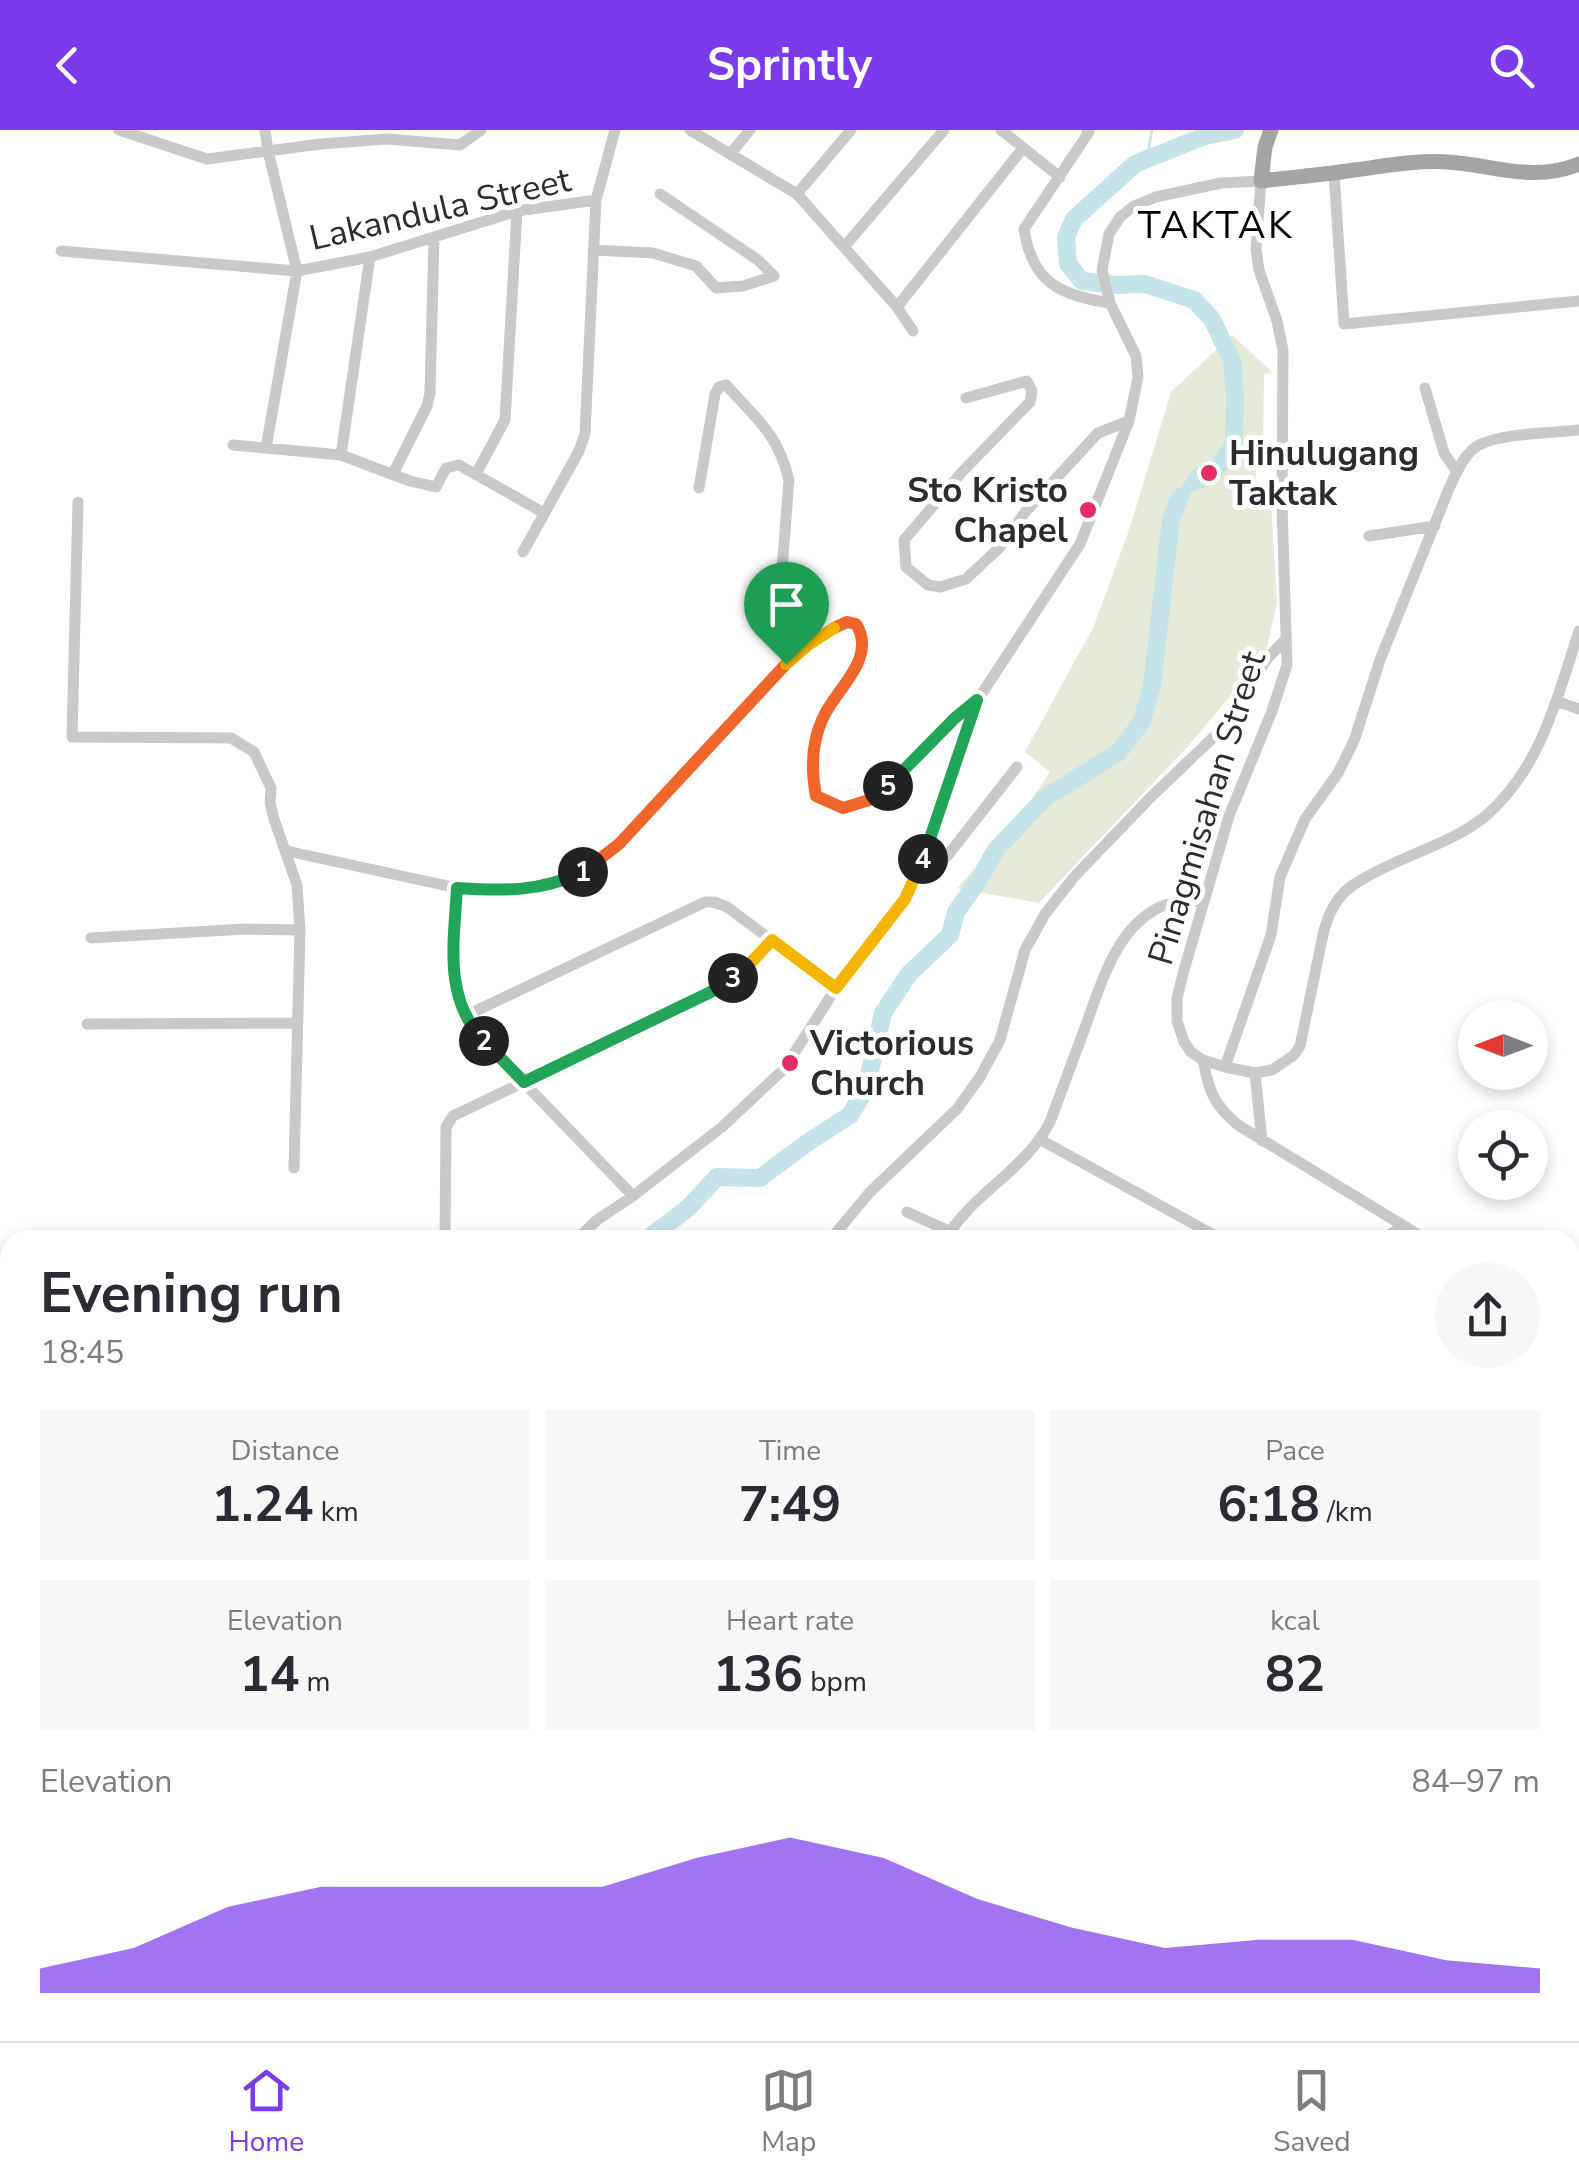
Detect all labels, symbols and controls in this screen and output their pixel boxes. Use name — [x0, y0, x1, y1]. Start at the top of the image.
text: Sprintly — [707, 35, 872, 96]
icon: back — [40, 38, 95, 93]
icon: search — [1484, 38, 1539, 93]
street label: Lakandula Street — [305, 156, 576, 262]
district label: TAKTAK — [1138, 200, 1294, 251]
place label: Hinulugang Taktak — [1229, 430, 1419, 517]
marker: Hinulugang Taktak — [1198, 462, 1220, 484]
place label: Sto Kristo Chapel — [907, 467, 1068, 554]
marker: Sto Kristo Chapel — [1077, 499, 1099, 521]
pin — [744, 562, 829, 665]
icon: arrive — [759, 577, 814, 632]
street label: Pinagmisahan Street — [1137, 645, 1277, 971]
pin: 5 — [863, 761, 913, 811]
text: 5 — [880, 767, 896, 805]
pin: 4 — [898, 834, 948, 884]
text: 4 — [915, 840, 931, 878]
pin: 1 — [558, 847, 608, 897]
text: 1 — [575, 853, 591, 891]
pin: 3 — [708, 953, 758, 1003]
text: 3 — [725, 959, 741, 997]
north arrow — [1458, 1000, 1548, 1090]
map controls — [1458, 1000, 1548, 1200]
pin: 2 — [459, 1016, 509, 1066]
place label: Victorious Church — [809, 1020, 974, 1107]
text: 2 — [476, 1022, 492, 1060]
marker: Victorious Church — [779, 1052, 801, 1074]
button: locate — [1458, 1110, 1548, 1200]
text: Evening run — [40, 1256, 343, 1331]
button: share — [1435, 1263, 1540, 1368]
text: 18:45 — [40, 1331, 124, 1374]
text: Distance — [231, 1432, 339, 1470]
text: Time — [759, 1432, 821, 1470]
text: Pace — [1265, 1432, 1325, 1470]
text: 1.24 — [211, 1470, 314, 1539]
text: 7:49 — [739, 1470, 841, 1539]
text: 6:18 — [1217, 1470, 1320, 1539]
text: km — [314, 1493, 359, 1531]
text: /km — [1320, 1493, 1373, 1531]
text: Elevation — [227, 1602, 343, 1640]
text: Heart rate — [726, 1602, 854, 1640]
text: kcal — [1270, 1602, 1320, 1640]
text: 14 — [239, 1640, 299, 1709]
text: 136 — [713, 1640, 803, 1709]
text: 82 — [1265, 1640, 1325, 1709]
text: m — [299, 1663, 331, 1701]
text: bpm — [803, 1663, 867, 1701]
text: Elevation — [40, 1760, 173, 1803]
text: 84–97 m — [1412, 1760, 1540, 1803]
tab: Home — [228, 2063, 304, 2161]
tab: Map — [761, 2063, 816, 2161]
tab: Saved — [1273, 2063, 1351, 2161]

